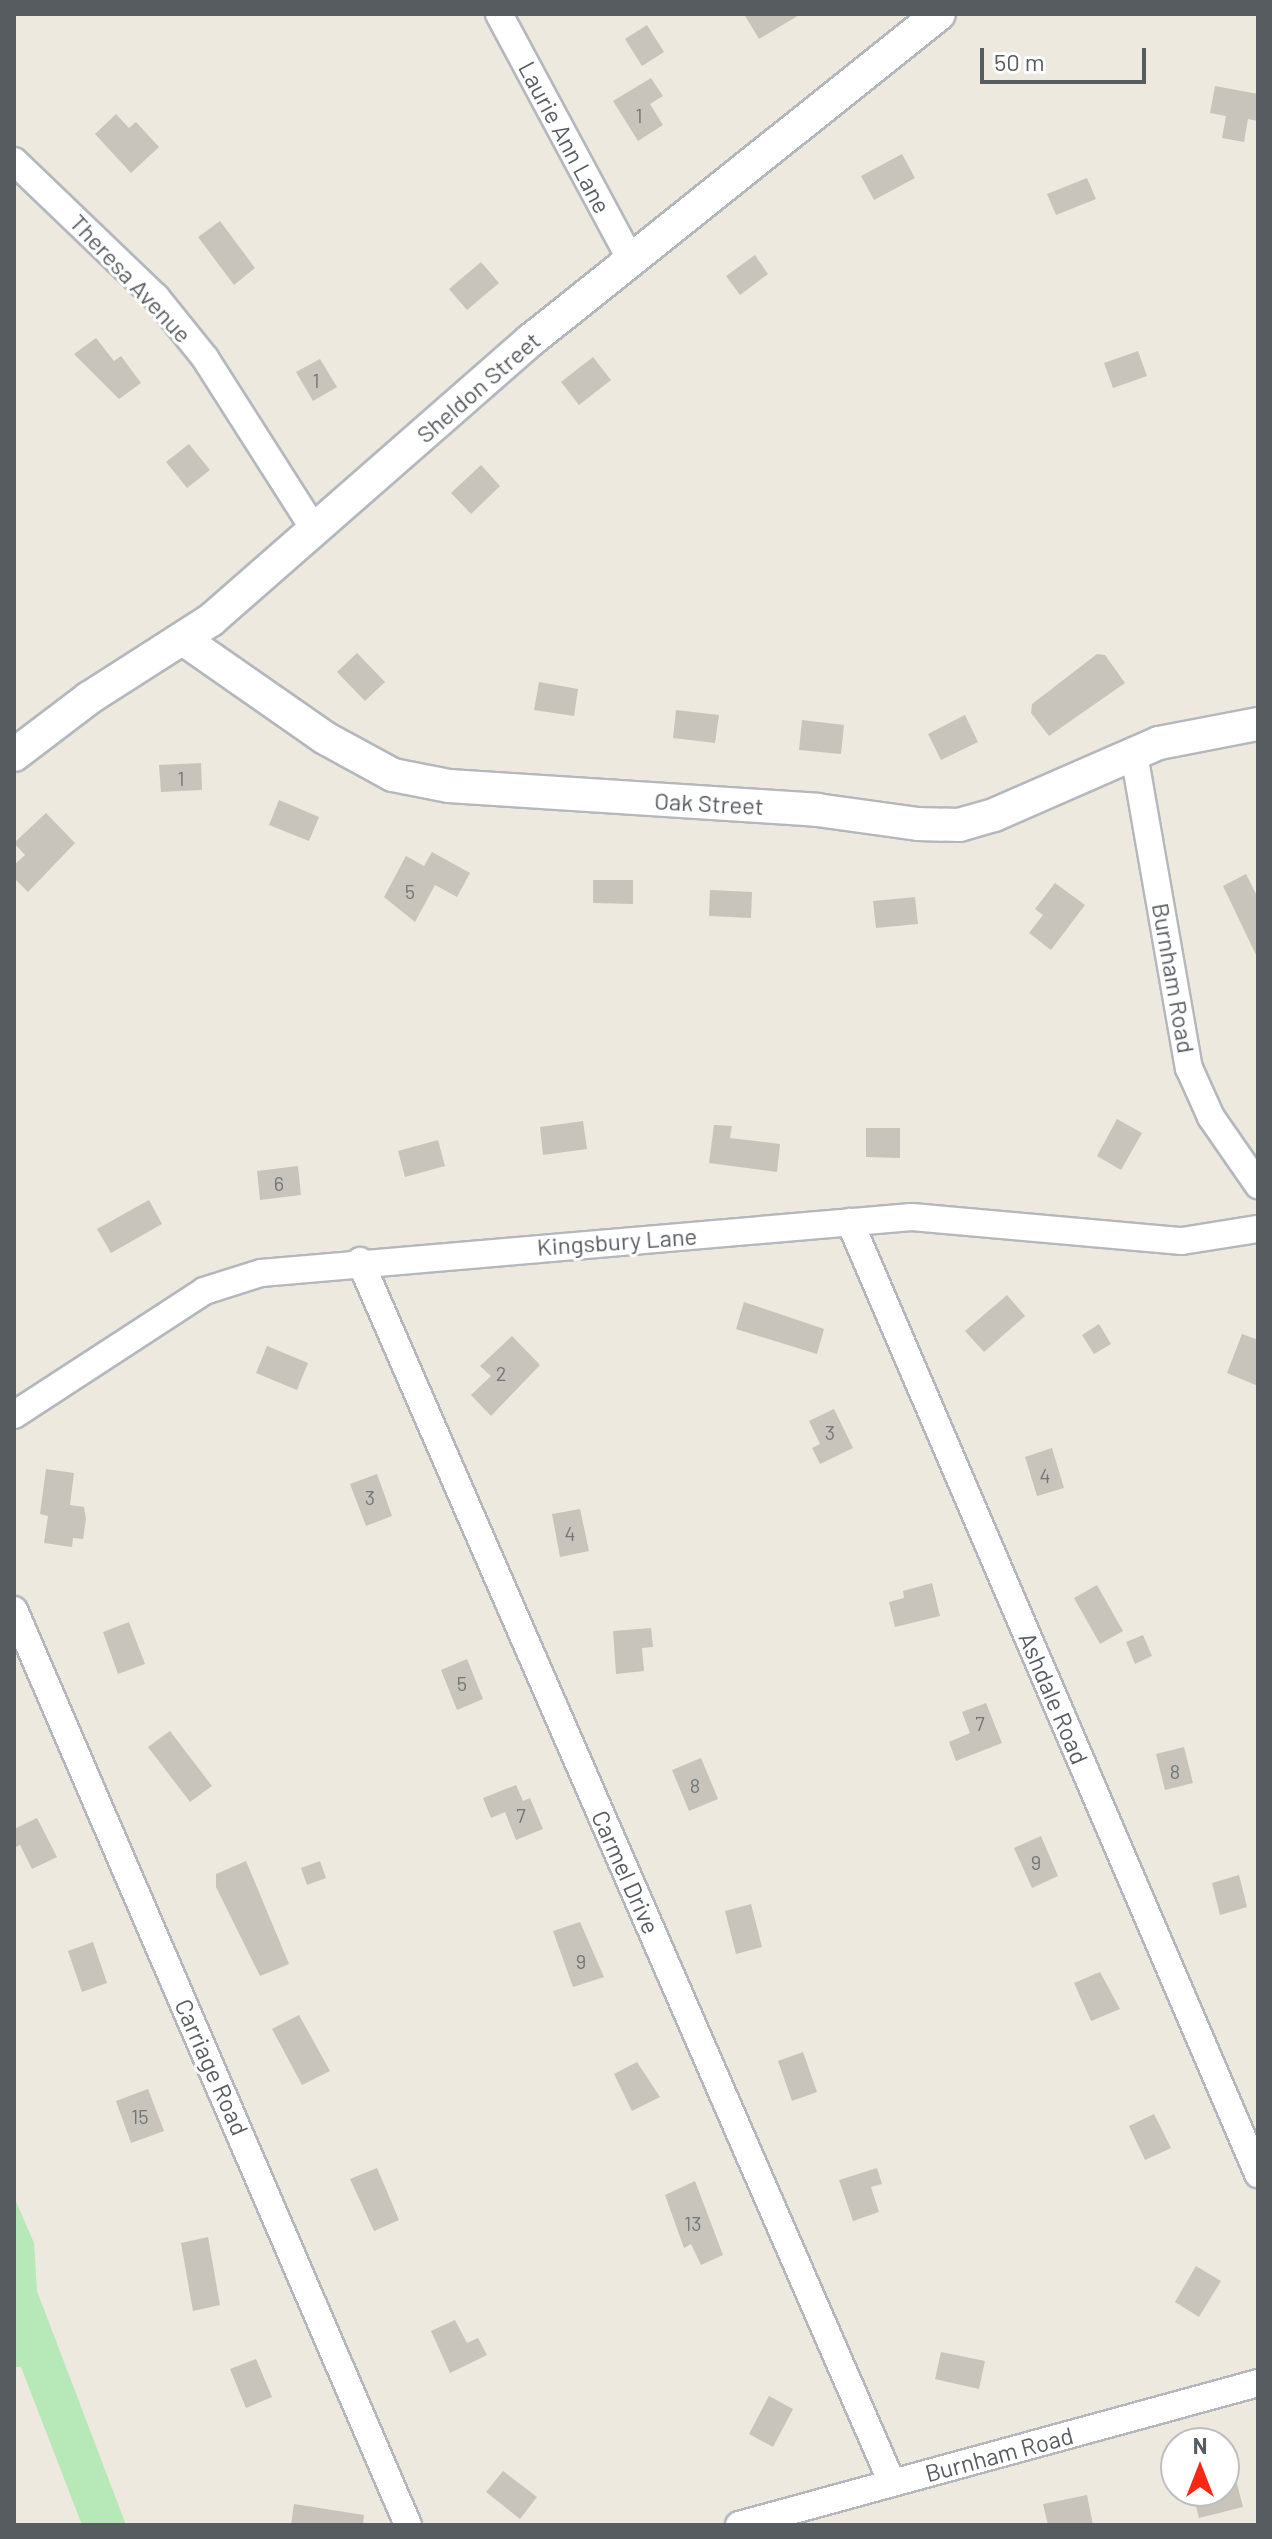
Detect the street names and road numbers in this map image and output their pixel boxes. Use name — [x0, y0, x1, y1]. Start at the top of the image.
street label: Laurie Ann Lane — [513, 56, 617, 218]
street label: Theresa Avenue — [64, 208, 198, 348]
street label: Sheldon Street — [410, 325, 546, 449]
street label: Oak Street — [654, 786, 764, 820]
street label: Burnham Road — [1147, 901, 1201, 1055]
street label: Kingsbury Lane — [536, 1221, 698, 1261]
street label: Ashdale Road — [1013, 1628, 1095, 1768]
street label: Carmel Drive — [586, 1806, 666, 1938]
street label: Carriage Road — [169, 1994, 255, 2140]
street label: Burnham Road — [922, 2420, 1076, 2488]

